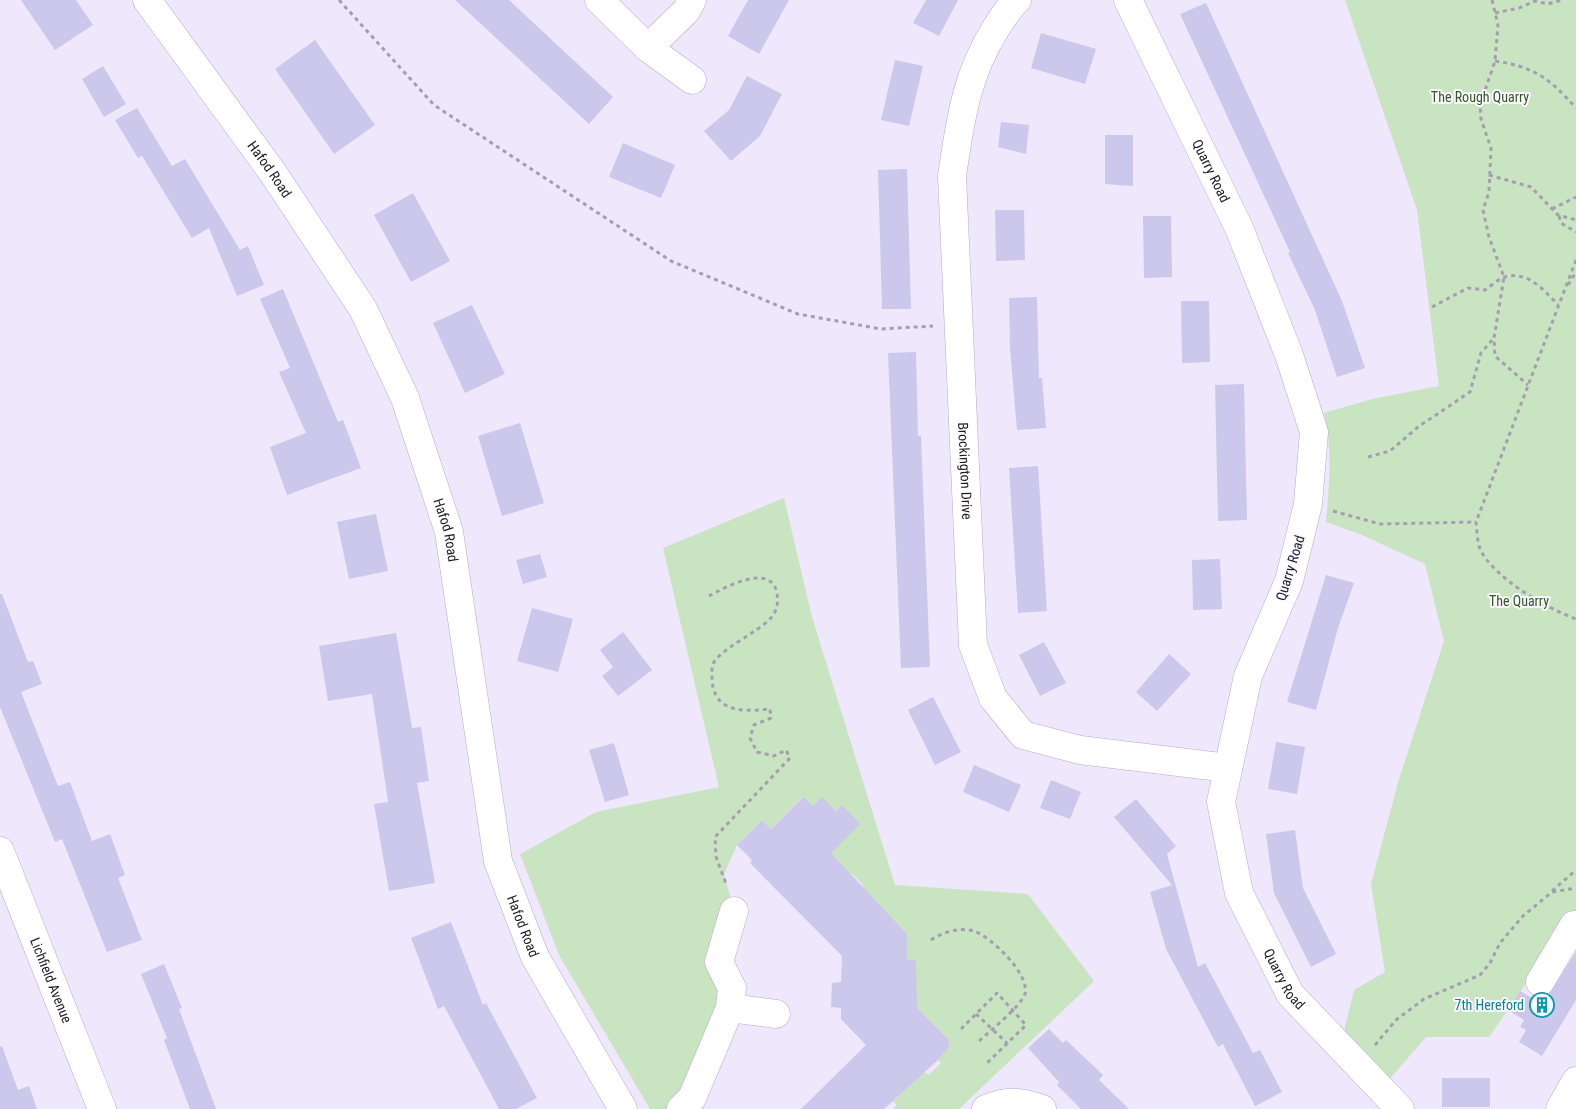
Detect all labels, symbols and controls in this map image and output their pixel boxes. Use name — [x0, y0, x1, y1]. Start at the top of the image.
park label: The Rough Quarry — [1431, 89, 1529, 105]
street label: Quarry Road — [1189, 137, 1233, 205]
street label: Hafod Road — [244, 138, 295, 200]
street label: Brockington Drive — [955, 422, 975, 520]
street label: Hafod Road — [430, 496, 461, 563]
street label: Quarry Road — [1272, 533, 1308, 603]
park label: The Quarry — [1489, 593, 1549, 609]
street label: Hafod Road — [504, 893, 542, 959]
street label: Lichfield Avenue — [27, 935, 75, 1026]
street label: Quarry Road — [1260, 946, 1308, 1013]
building icon: 7th Hereford — [1529, 992, 1555, 1018]
place label: 7th Hereford — [1454, 997, 1524, 1013]

